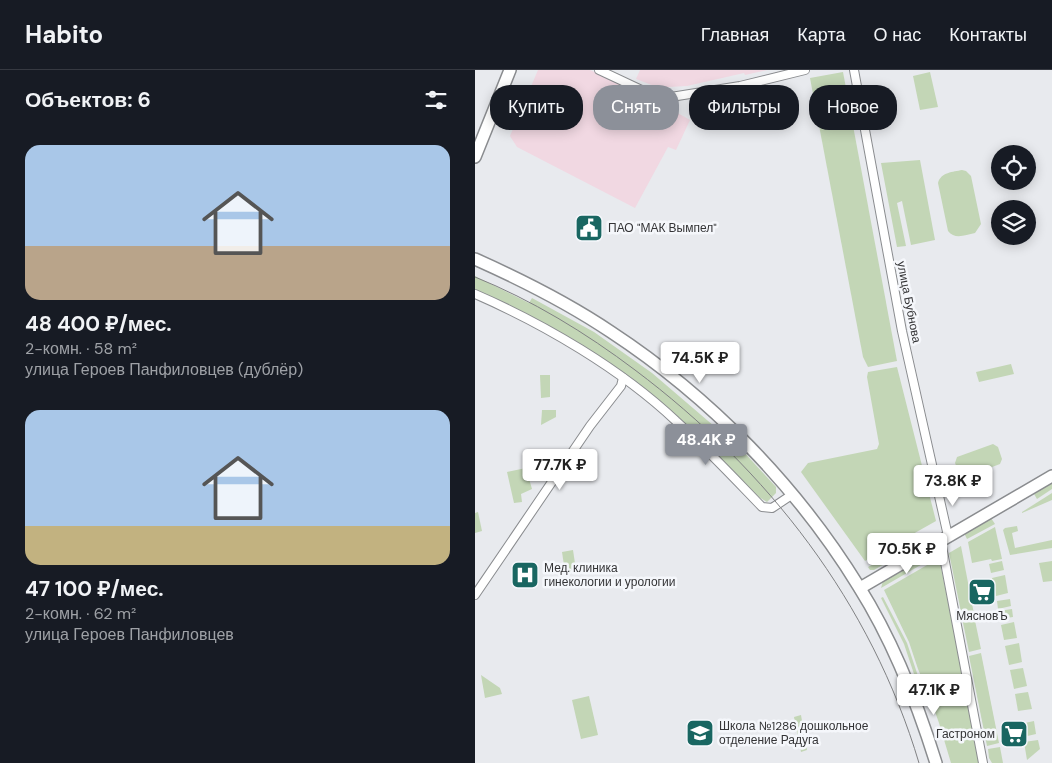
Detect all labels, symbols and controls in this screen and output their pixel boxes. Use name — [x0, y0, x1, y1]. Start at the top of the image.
text: Habito — [25, 19, 103, 50]
text: Главная — [701, 23, 769, 47]
text: Карта — [797, 23, 846, 47]
text: О нас — [874, 23, 921, 47]
text: Контакты — [949, 23, 1027, 47]
chip: Купить — [490, 85, 583, 130]
chip: Снять — [593, 85, 679, 130]
chip: Фильтры — [689, 85, 799, 130]
chip: Новое — [809, 85, 897, 130]
text: Объектов: 6 — [25, 86, 151, 114]
icon: filters — [422, 86, 450, 114]
map controls — [991, 145, 1036, 245]
button: locate — [991, 145, 1036, 190]
icon: home — [193, 178, 283, 268]
button: layers — [991, 200, 1036, 245]
public building icon: ПАО "МАК Вымпел" — [574, 213, 604, 243]
place label: ПАО "МАК Вымпел" — [608, 220, 717, 236]
street label: улица Бубнова — [893, 260, 925, 345]
text: 48 400 ₽/мес. — [25, 310, 172, 338]
text: 2-комн. · 58 m² — [25, 338, 137, 359]
pin: 74.5K ₽ — [654, 342, 746, 384]
text: 74.5K ₽ — [672, 347, 728, 368]
text: улица Героев Панфиловцев (дублёр) — [25, 359, 303, 380]
pin: 48.4K ₽ — [660, 424, 752, 466]
text: 48.4K ₽ — [676, 429, 736, 450]
icon: home — [193, 443, 283, 533]
pin: 77.7K ₽ — [514, 448, 606, 491]
text: 77.7K ₽ — [533, 454, 587, 475]
pin: 73.8K ₽ — [907, 464, 999, 507]
text: 73.8K ₽ — [925, 470, 981, 491]
pin: 70.5K ₽ — [861, 532, 953, 575]
text: 70.5K ₽ — [878, 538, 936, 559]
hospital icon: Мед. клиника гинекологии и урологии — [510, 560, 540, 590]
place label: Мед. клиника гинекологии и урологии — [544, 560, 675, 590]
text: 47 100 ₽/мес. — [25, 575, 164, 603]
supermarket icon: МясновЪ — [967, 577, 997, 607]
text: 2-комн. · 62 m² — [25, 603, 136, 624]
place label: МясновЪ — [956, 608, 1008, 624]
text: улица Героев Панфиловцев — [25, 624, 234, 645]
pin: 47.1K ₽ — [888, 674, 980, 716]
text: 47.1K ₽ — [908, 679, 960, 700]
school or university icon: Школа №1286 дошкольное отделение Радуга — [685, 718, 715, 748]
place label: Школа №1286 дошкольное отделение Радуга — [719, 718, 869, 748]
supermarket icon: Гастроном — [999, 719, 1029, 749]
place label: Гастроном — [936, 726, 995, 742]

